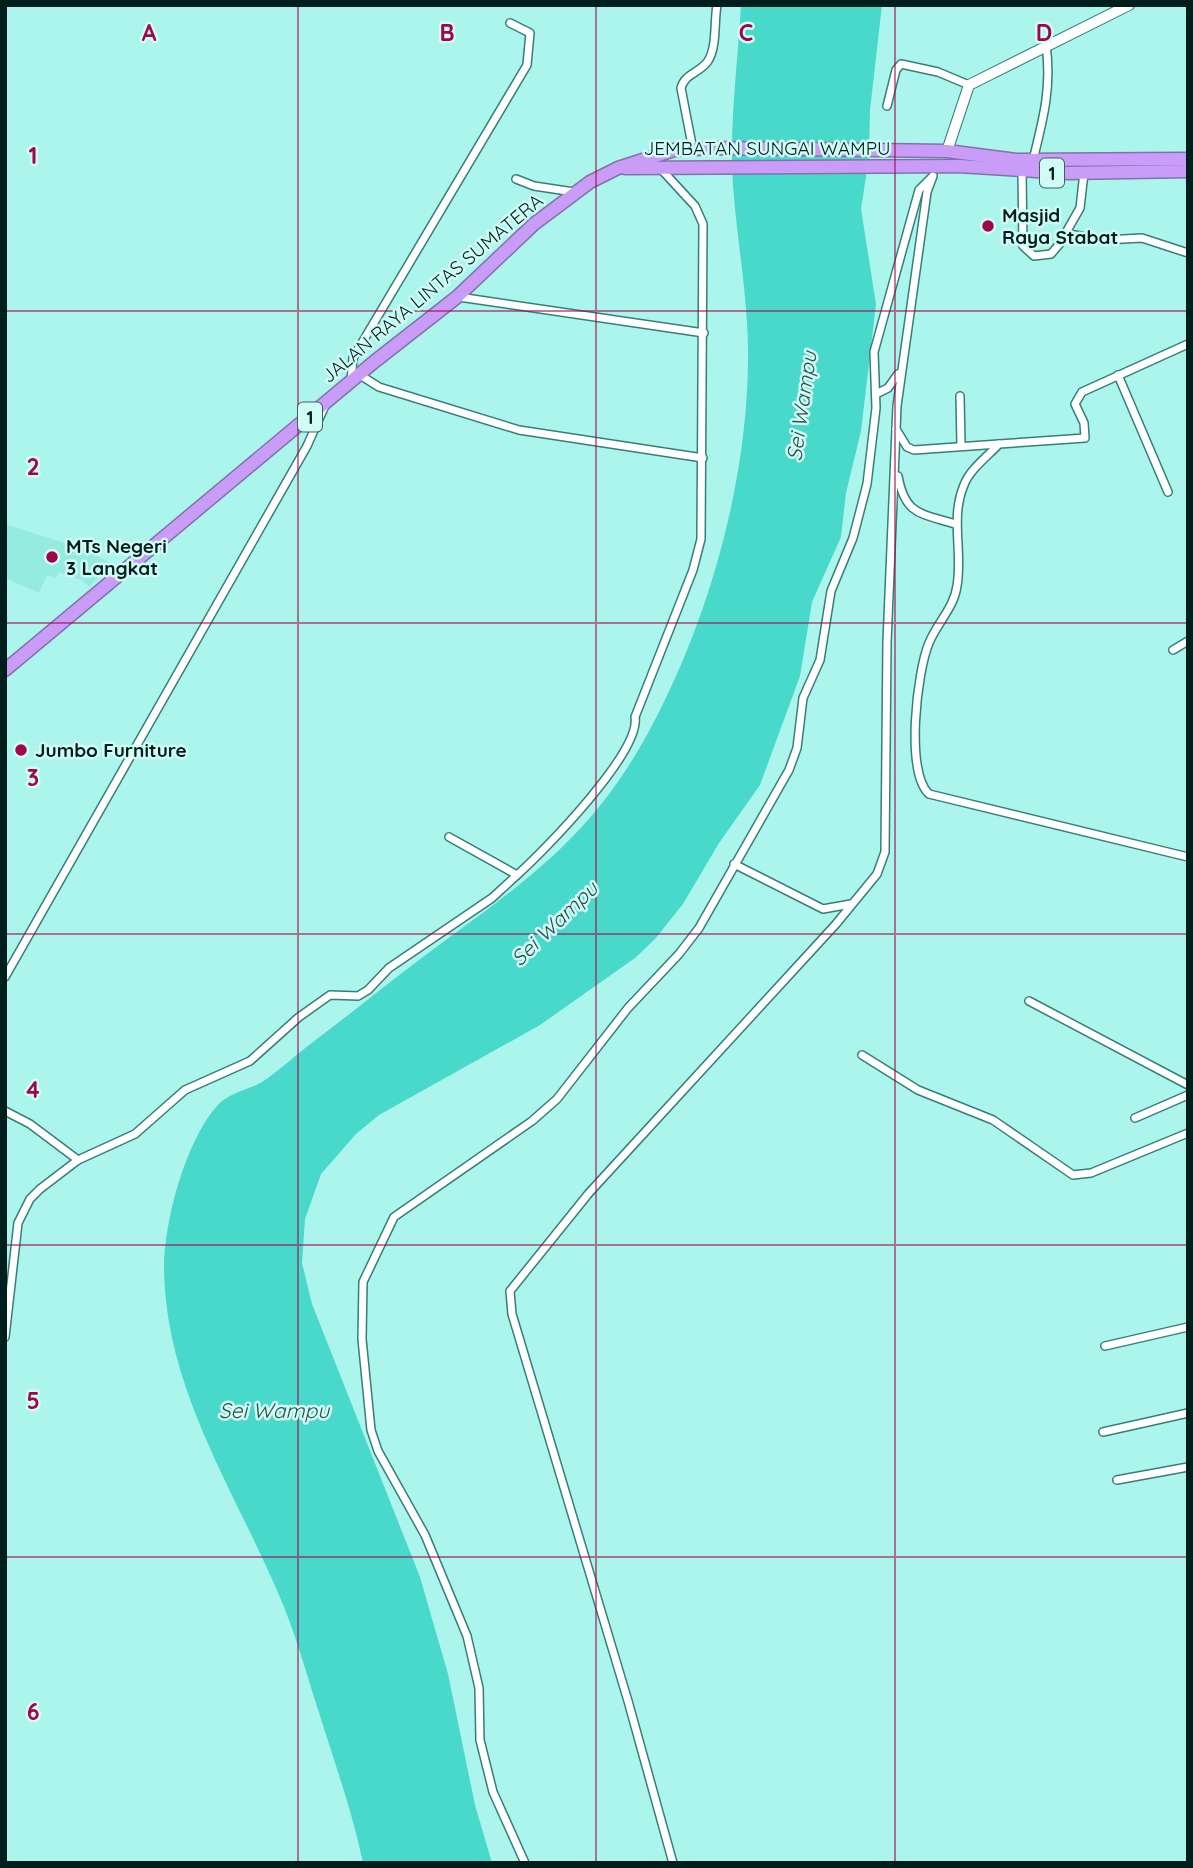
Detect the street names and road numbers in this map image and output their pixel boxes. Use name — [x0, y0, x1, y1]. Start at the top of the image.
street label: JEMBATAN SUNGAI WAMPU — [643, 136, 891, 160]
road number: 1 — [1040, 158, 1064, 188]
street label: JALAN RAYA LINTAS SUMATERA — [316, 188, 548, 388]
road number: 1 — [298, 402, 322, 432]

